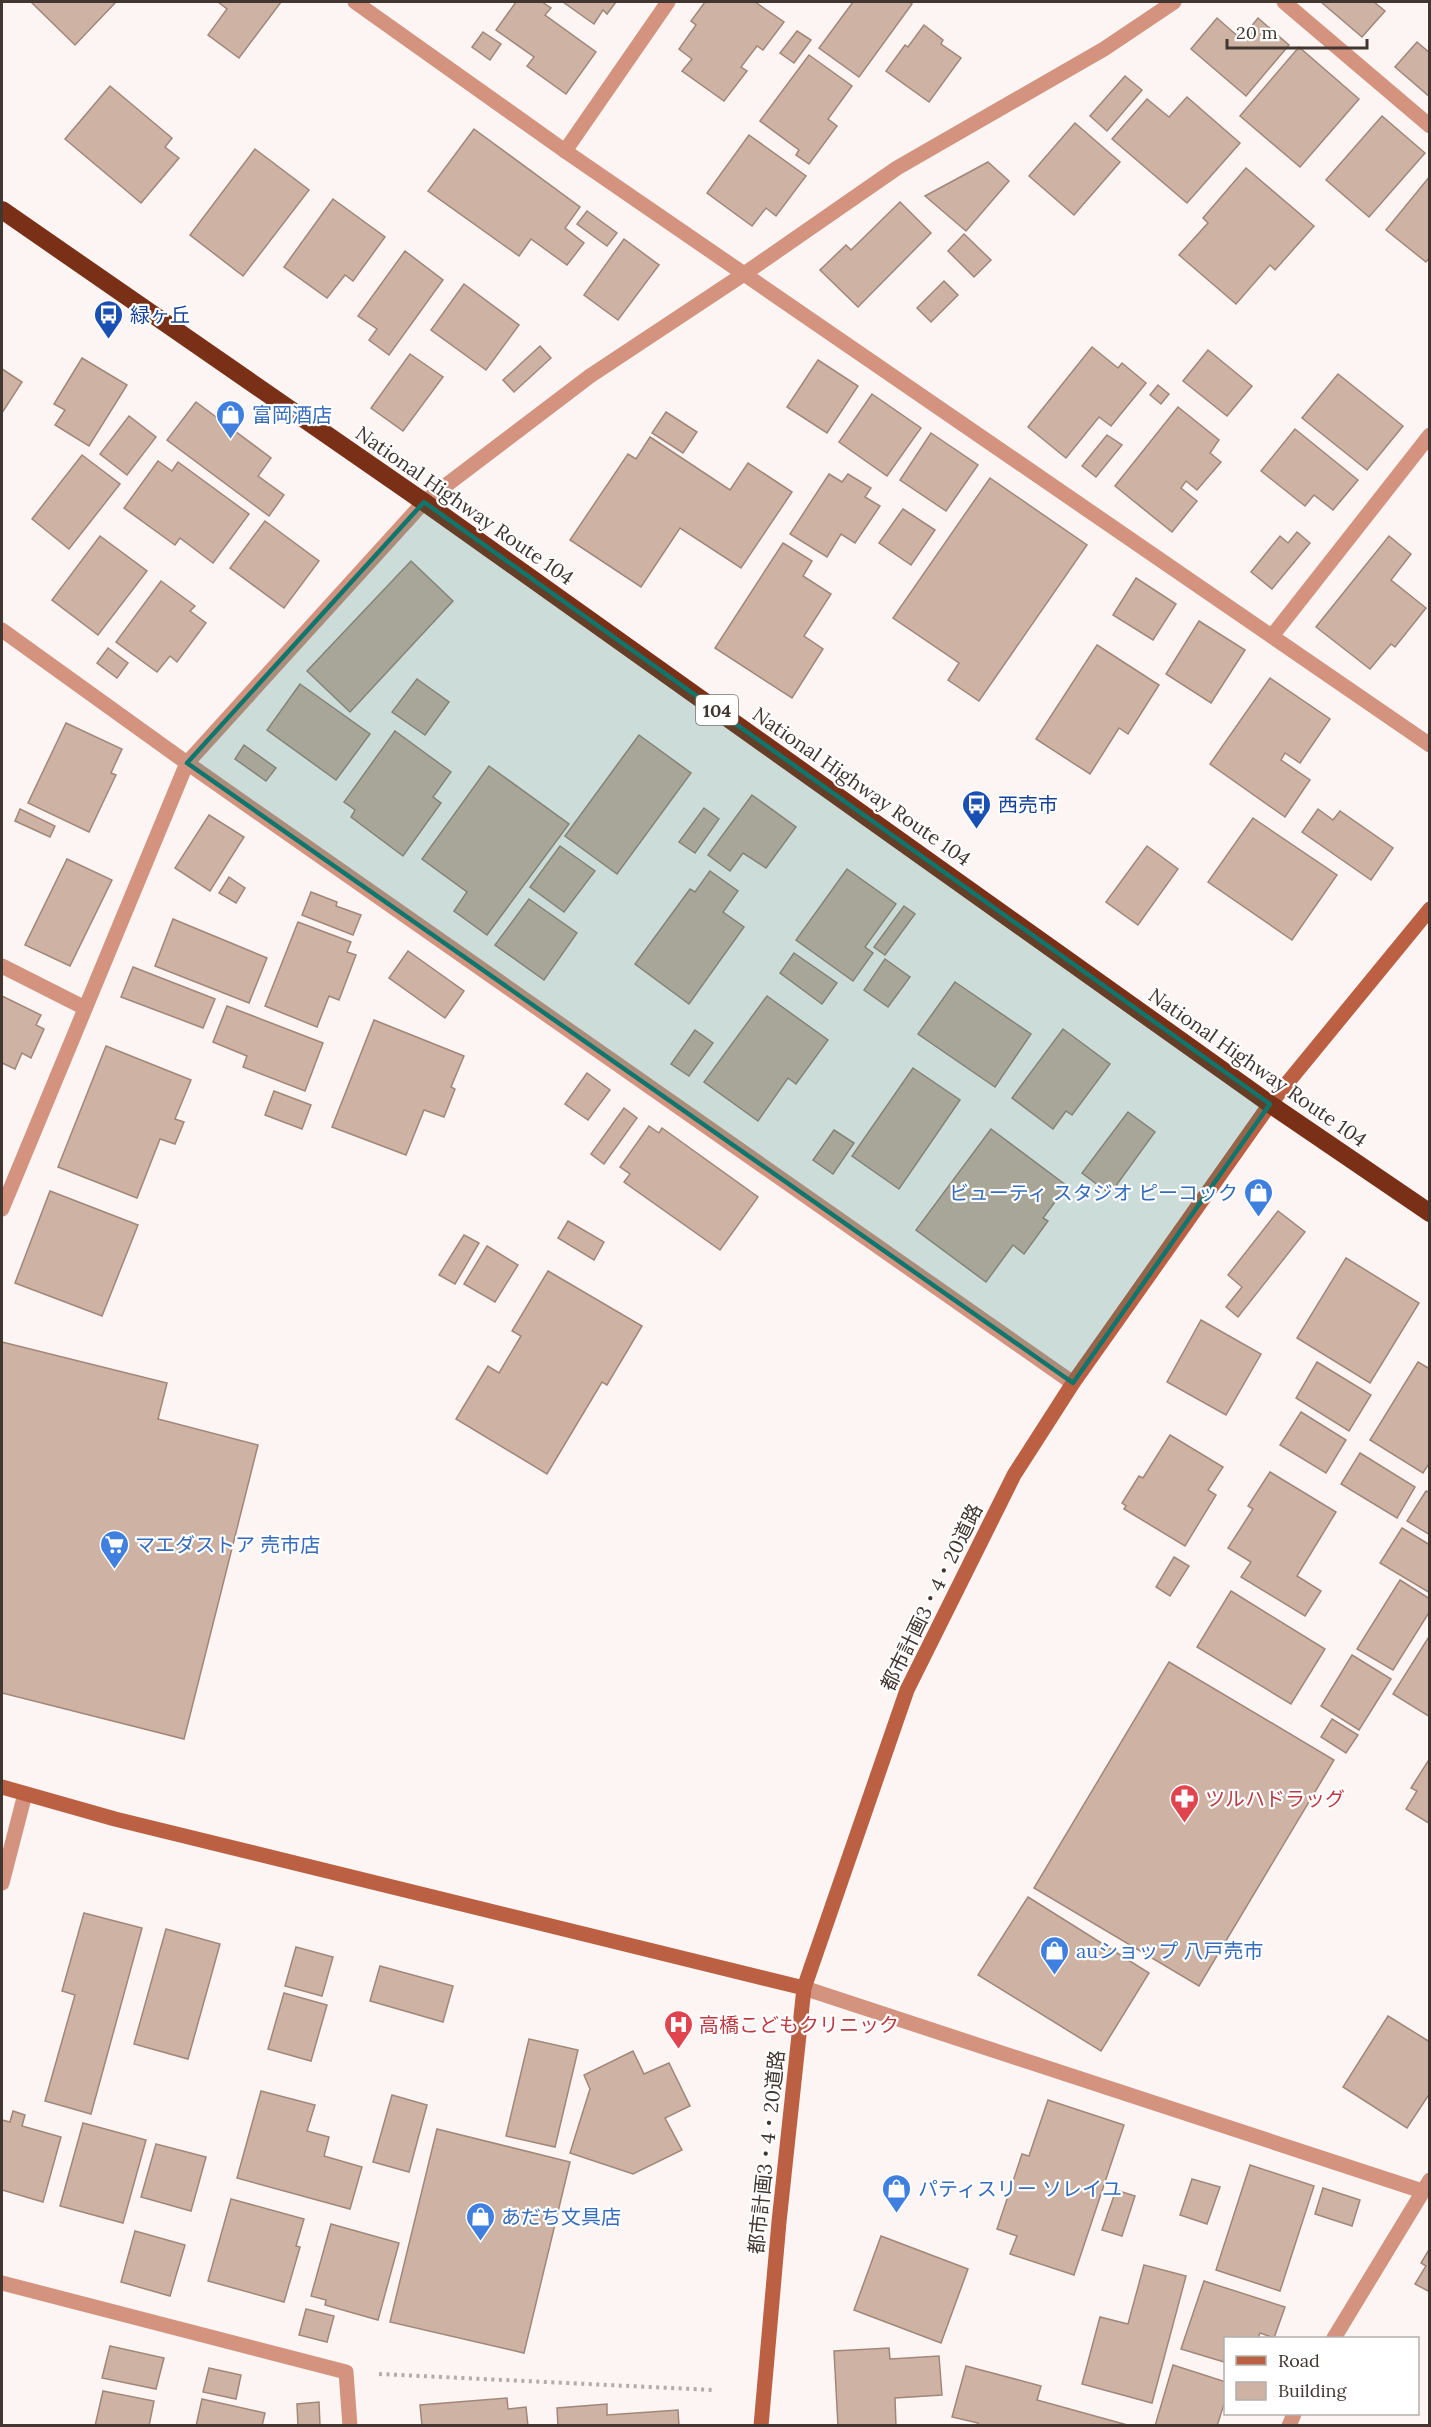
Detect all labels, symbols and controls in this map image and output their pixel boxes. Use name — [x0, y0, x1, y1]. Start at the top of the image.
scale bar — [1227, 12, 1366, 50]
text: 20 m — [1236, 21, 1278, 44]
bus stop icon: 緑ヶ丘 — [93, 298, 125, 340]
place label: 緑ヶ丘 — [130, 302, 190, 327]
shop icon: 富岡酒店 — [215, 398, 247, 440]
place label: 富岡酒店 — [252, 402, 332, 427]
street label: National Highway Route 104 — [351, 420, 579, 590]
road number: 104 — [696, 695, 738, 725]
street label: National Highway Route 104 — [748, 701, 976, 871]
bus stop icon: 西売市 — [961, 788, 993, 830]
place label: 西売市 — [998, 792, 1058, 817]
street label: National Highway Route 104 — [1144, 982, 1372, 1152]
shop icon: ビューティ スタジオ ピーコック — [1243, 1176, 1275, 1218]
place label: ビューティ スタジオ ピーコック — [949, 1180, 1238, 1205]
street label: 都市計画3・4・20道路 — [875, 1499, 987, 1695]
supermarket icon: マエダストア 売市店 — [98, 1528, 130, 1570]
place label: マエダストア 売市店 — [135, 1532, 320, 1557]
pharmacy icon: ツルハドラッグ — [1168, 1782, 1200, 1824]
place label: ツルハドラッグ — [1205, 1786, 1345, 1811]
shop icon: auショップ 八戸売市 — [1039, 1934, 1071, 1976]
place label: auショップ 八戸売市 — [1076, 1938, 1263, 1963]
hospital icon: 高橋こどもクリニック — [662, 2008, 694, 2050]
place label: 高橋こどもクリニック — [699, 2012, 899, 2037]
street label: 都市計画3・4・20道路 — [743, 2049, 789, 2255]
shop icon: パティスリー ソレイユ — [881, 2172, 913, 2214]
place label: パティスリー ソレイユ — [918, 2176, 1122, 2201]
shop icon: あだち文具店 — [464, 2200, 496, 2242]
place label: あだち文具店 — [501, 2204, 621, 2229]
legend — [1224, 2337, 1419, 2415]
text: Road — [1278, 2349, 1320, 2372]
text: Building — [1278, 2379, 1348, 2402]

